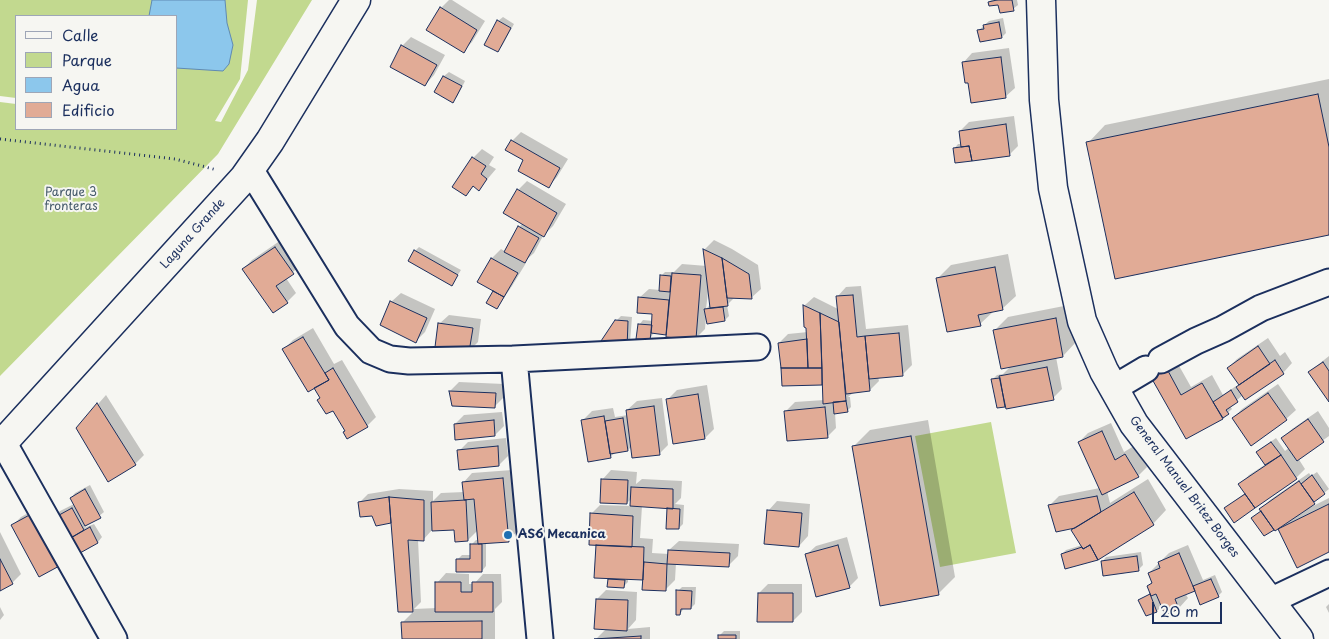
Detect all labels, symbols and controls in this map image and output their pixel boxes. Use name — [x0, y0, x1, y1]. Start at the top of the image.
legend — [15, 15, 178, 130]
text: Calle — [62, 23, 99, 46]
text: Parque — [62, 48, 112, 71]
text: Agua — [62, 73, 100, 96]
text: Edificio — [62, 98, 115, 121]
park label: Parque 3 fronteras — [44, 186, 98, 214]
street label: Laguna Grande — [158, 196, 228, 272]
street label: General Manuel Britez Borges — [1126, 414, 1242, 560]
place label: AS6 Mecanica — [518, 528, 606, 542]
marker: AS6 Mecanica — [502, 529, 514, 541]
scale bar — [1154, 592, 1224, 624]
text: 20 m — [1160, 599, 1199, 622]

